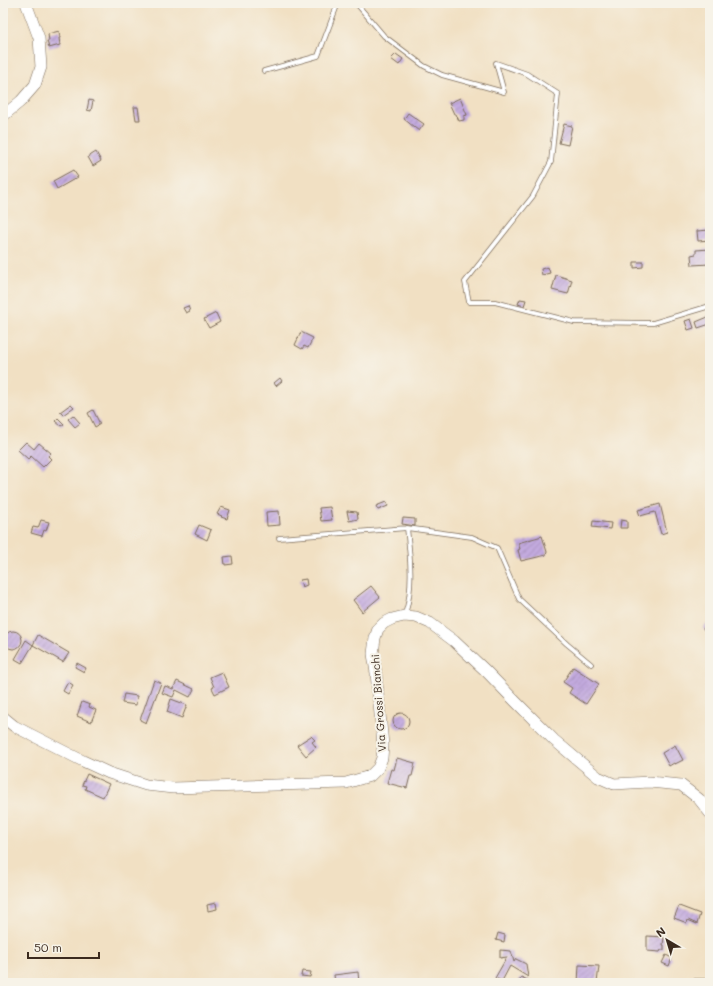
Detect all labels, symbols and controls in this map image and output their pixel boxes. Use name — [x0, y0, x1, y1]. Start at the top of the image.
street label: Via Grossi Bianchi — [367, 654, 389, 752]
north arrow — [647, 920, 687, 960]
text: N — [653, 923, 668, 940]
scale bar — [28, 934, 99, 960]
text: 50 m — [34, 939, 62, 955]

